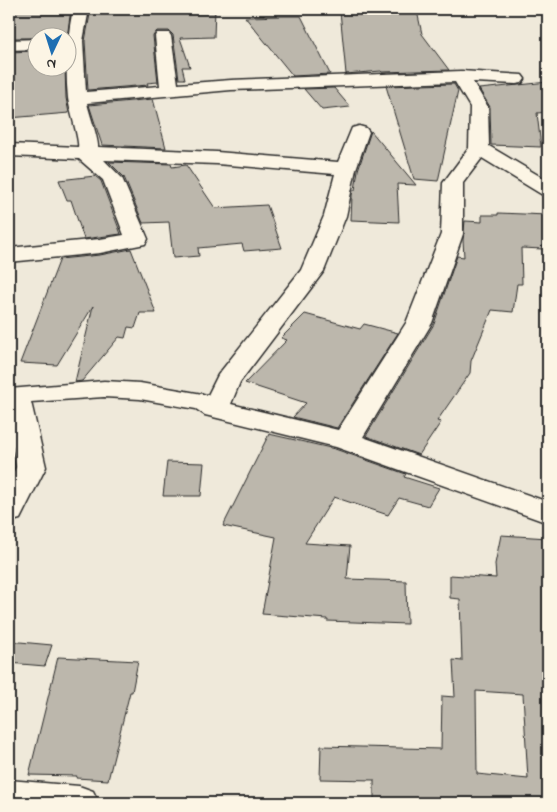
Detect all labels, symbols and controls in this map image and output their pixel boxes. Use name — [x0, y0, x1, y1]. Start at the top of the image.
north arrow — [28, 28, 78, 78]
text: N — [46, 53, 57, 74]

